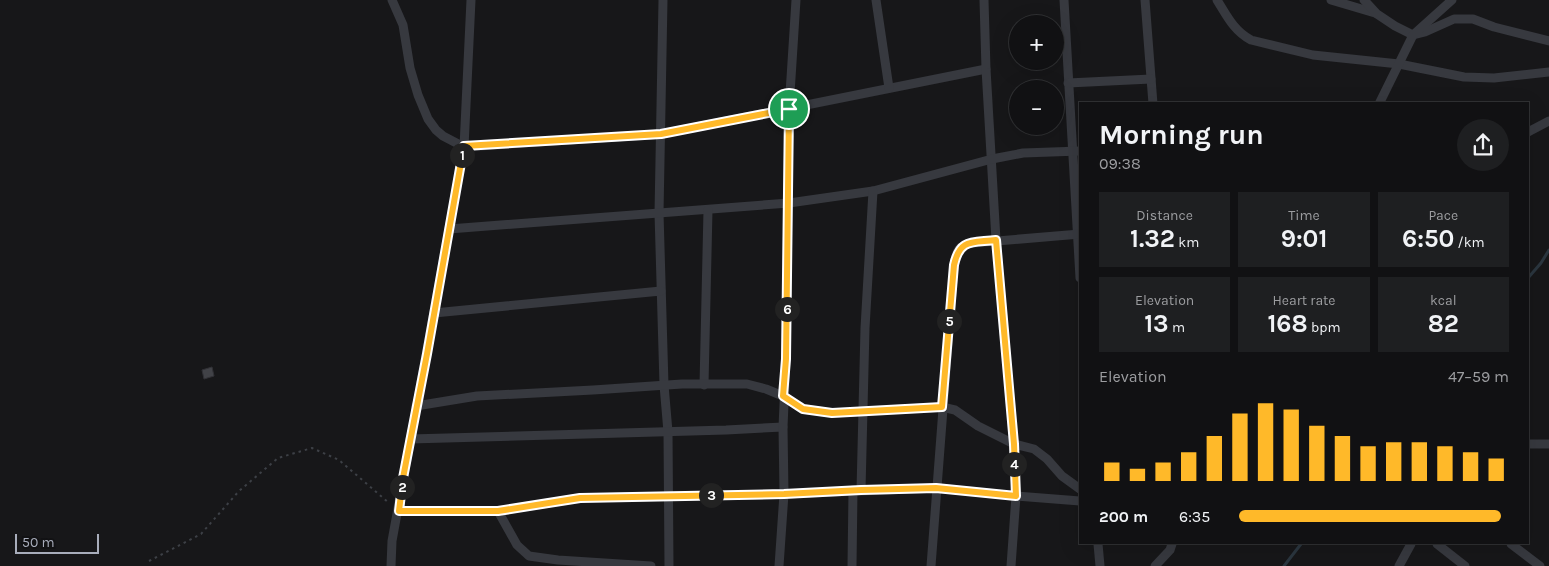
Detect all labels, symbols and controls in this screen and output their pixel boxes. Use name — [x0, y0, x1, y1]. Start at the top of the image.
map controls — [1009, 15, 1064, 135]
button: + — [1009, 15, 1064, 70]
button: − — [1009, 80, 1064, 135]
pin — [768, 88, 810, 130]
icon: arrive — [775, 95, 803, 123]
text: Morning run — [1099, 118, 1264, 151]
button: share — [1457, 119, 1509, 171]
pin: 1 — [450, 142, 474, 168]
text: 1 — [460, 147, 465, 164]
text: 09:38 — [1099, 154, 1141, 173]
text: Distance — [1136, 207, 1193, 224]
text: Time — [1288, 207, 1320, 224]
text: Pace — [1428, 207, 1458, 224]
text: 1.32 — [1130, 224, 1175, 253]
text: 9:01 — [1281, 224, 1327, 253]
text: 6:50 — [1402, 224, 1454, 253]
text: km — [1175, 234, 1199, 251]
text: /km — [1454, 234, 1485, 251]
text: Elevation — [1135, 292, 1194, 309]
text: Heart rate — [1272, 292, 1336, 309]
text: kcal — [1430, 292, 1457, 309]
pin: 6 — [774, 296, 800, 322]
text: 6 — [783, 301, 792, 318]
pin: 5 — [936, 308, 962, 334]
text: 13 — [1144, 309, 1169, 338]
text: 168 — [1267, 309, 1308, 338]
text: 82 — [1428, 309, 1459, 338]
text: 5 — [945, 313, 954, 330]
text: m — [1169, 319, 1185, 336]
text: bpm — [1308, 319, 1341, 336]
text: Elevation — [1099, 367, 1167, 386]
text: 47–59 m — [1448, 367, 1509, 386]
pin: 4 — [1002, 452, 1026, 476]
text: 4 — [1010, 456, 1019, 473]
pin: 2 — [390, 474, 414, 500]
text: 2 — [398, 479, 407, 496]
pin: 3 — [698, 482, 724, 508]
text: 3 — [707, 487, 716, 504]
text: 200 m — [1099, 507, 1148, 526]
text: 6:35 — [1179, 507, 1210, 526]
scale bar — [15, 531, 99, 554]
text: 50 m — [22, 534, 55, 551]

